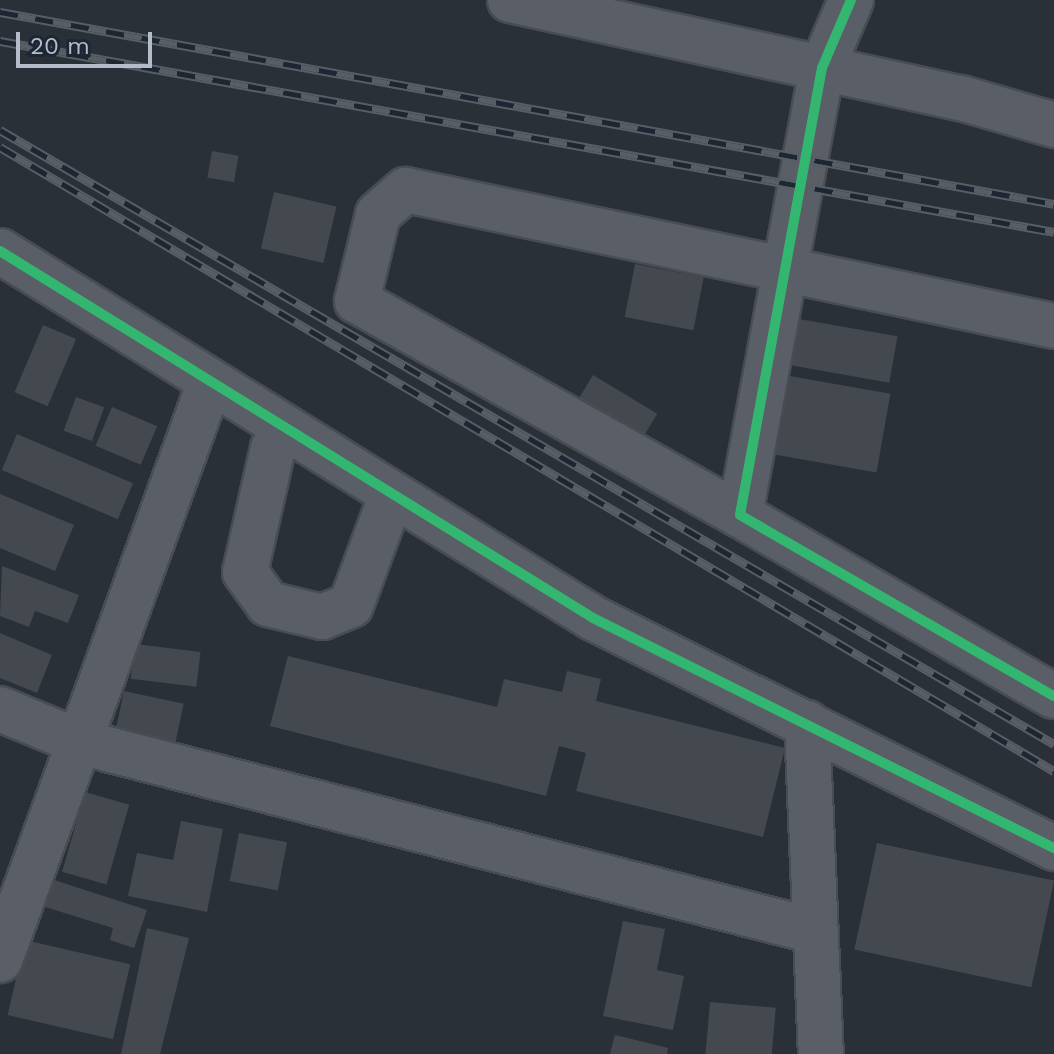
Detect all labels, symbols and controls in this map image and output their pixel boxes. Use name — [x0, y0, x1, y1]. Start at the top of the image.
scale bar — [20, 16, 156, 66]
text: 20 m — [30, 32, 90, 60]

